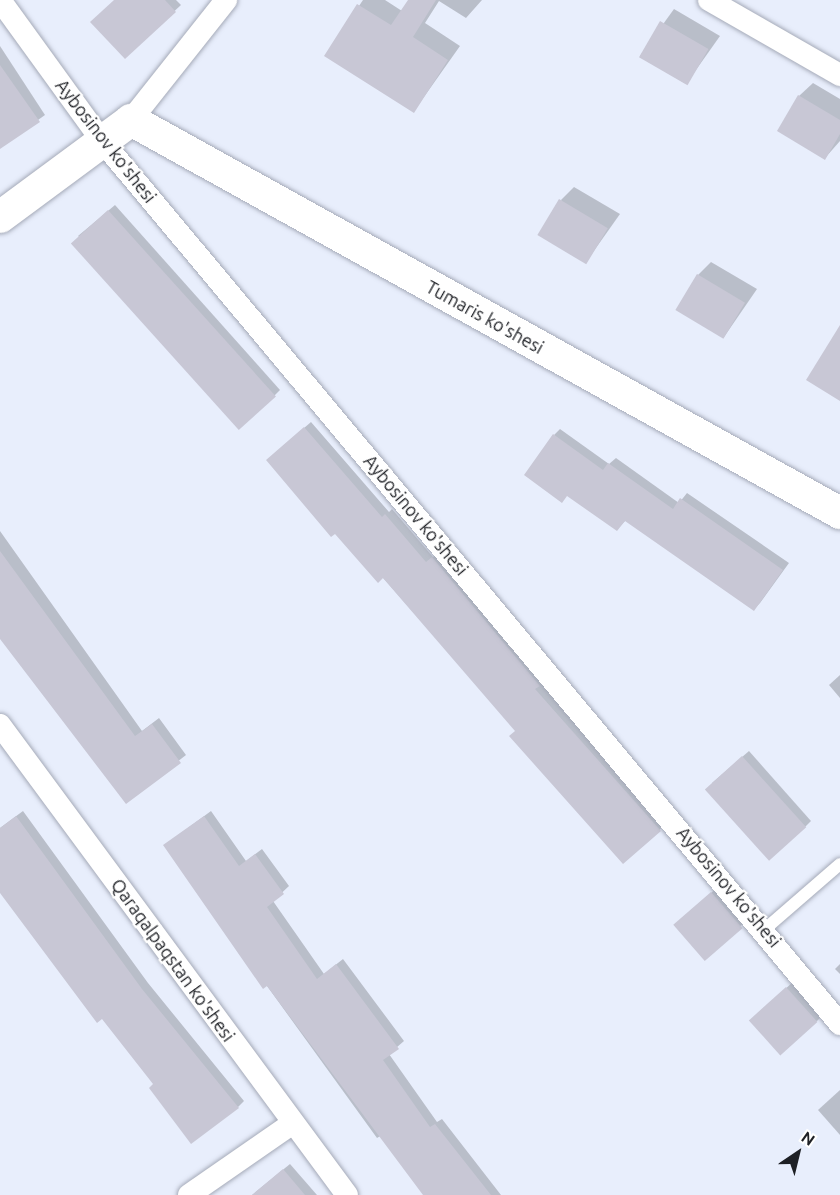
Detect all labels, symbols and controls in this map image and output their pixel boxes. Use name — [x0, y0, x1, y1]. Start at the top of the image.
street label: Aybosinov ko'shesi — [51, 75, 161, 207]
street label: Tumaris ko'shesi — [422, 276, 548, 358]
street label: Aybosinov ko'shesi — [359, 450, 473, 580]
street label: Aybosinov ko'shesi — [672, 822, 786, 952]
street label: Qaraqalpaqstan ko'shesi — [107, 874, 239, 1046]
north arrow — [768, 1123, 828, 1183]
text: N — [798, 1127, 818, 1149]

